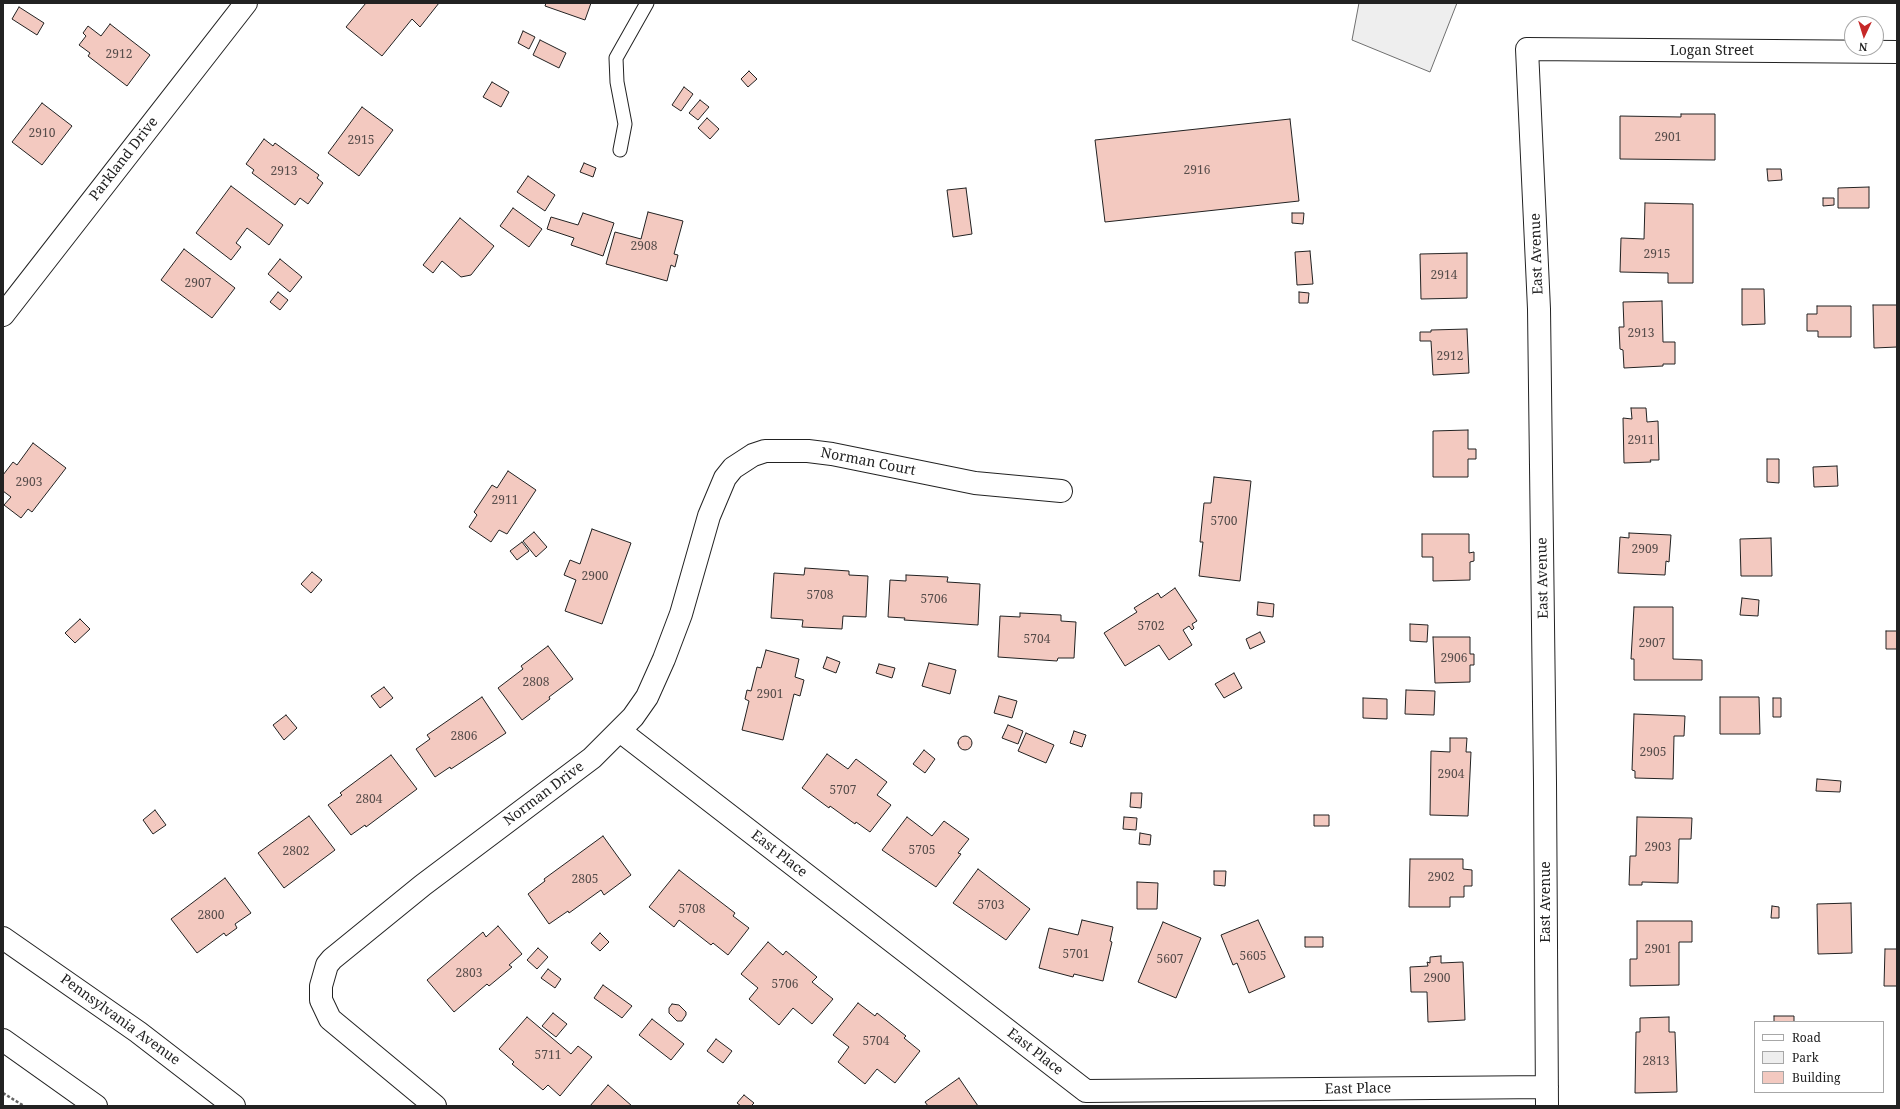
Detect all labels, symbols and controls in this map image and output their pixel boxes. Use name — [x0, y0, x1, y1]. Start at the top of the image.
north arrow — [1844, 16, 1884, 56]
text: N — [1858, 40, 1868, 55]
street label: Logan Street — [1670, 43, 1754, 59]
house number: 2912 — [106, 48, 132, 62]
street label: Parkland Drive — [86, 114, 162, 204]
house number: 2910 — [29, 127, 55, 141]
house number: 2901 — [1655, 131, 1681, 145]
house number: 2915 — [348, 134, 374, 148]
house number: 2916 — [1184, 164, 1210, 178]
house number: 2913 — [271, 165, 297, 179]
street label: East Avenue — [1527, 213, 1547, 295]
house number: 2908 — [631, 240, 657, 254]
house number: 2915 — [1644, 248, 1670, 262]
house number: 2914 — [1431, 269, 1457, 283]
house number: 2907 — [185, 277, 211, 291]
house number: 2913 — [1628, 327, 1654, 341]
house number: 2912 — [1437, 350, 1463, 364]
house number: 2911 — [1628, 434, 1654, 448]
street label: Norman Court — [819, 445, 917, 479]
house number: 2903 — [16, 476, 42, 490]
house number: 2911 — [492, 494, 518, 508]
house number: 5700 — [1211, 515, 1237, 529]
street label: East Avenue — [1534, 537, 1552, 619]
house number: 2909 — [1632, 543, 1658, 557]
house number: 2900 — [582, 570, 608, 584]
house number: 5708 — [807, 589, 833, 603]
house number: 5706 — [921, 593, 947, 607]
house number: 5702 — [1138, 620, 1164, 634]
house number: 5704 — [1024, 633, 1050, 647]
house number: 2907 — [1639, 637, 1665, 651]
house number: 2906 — [1441, 652, 1467, 666]
house number: 2808 — [523, 676, 549, 690]
house number: 2901 — [757, 688, 783, 702]
house number: 2806 — [451, 730, 477, 744]
house number: 2905 — [1640, 746, 1666, 760]
street label: Norman Drive — [501, 758, 587, 830]
house number: 2904 — [1438, 768, 1464, 782]
house number: 5707 — [830, 784, 856, 798]
house number: 2804 — [356, 793, 382, 807]
street label: East Place — [748, 827, 810, 881]
house number: 2903 — [1645, 841, 1671, 855]
house number: 5705 — [909, 844, 935, 858]
house number: 2802 — [283, 845, 309, 859]
street label: East Avenue — [1538, 861, 1554, 943]
house number: 2902 — [1428, 871, 1454, 885]
house number: 2805 — [572, 873, 598, 887]
house number: 5703 — [978, 899, 1004, 913]
house number: 5708 — [679, 903, 705, 917]
house number: 2800 — [198, 909, 224, 923]
house number: 2901 — [1645, 943, 1671, 957]
house number: 5701 — [1063, 948, 1089, 962]
house number: 5605 — [1240, 950, 1266, 964]
house number: 5607 — [1157, 953, 1183, 967]
house number: 2803 — [456, 967, 482, 981]
street label: Pennsylvania Avenue — [57, 971, 183, 1069]
house number: 2900 — [1424, 972, 1450, 986]
house number: 5706 — [772, 978, 798, 992]
legend — [1754, 1021, 1884, 1093]
street label: East Place — [1004, 1025, 1066, 1079]
text: Road — [1792, 1029, 1821, 1046]
house number: 5704 — [863, 1035, 889, 1049]
house number: 5711 — [535, 1049, 561, 1063]
text: Park — [1792, 1049, 1819, 1066]
house number: 2813 — [1643, 1055, 1669, 1069]
text: Building — [1792, 1069, 1840, 1086]
street label: East Place — [1325, 1080, 1391, 1098]

